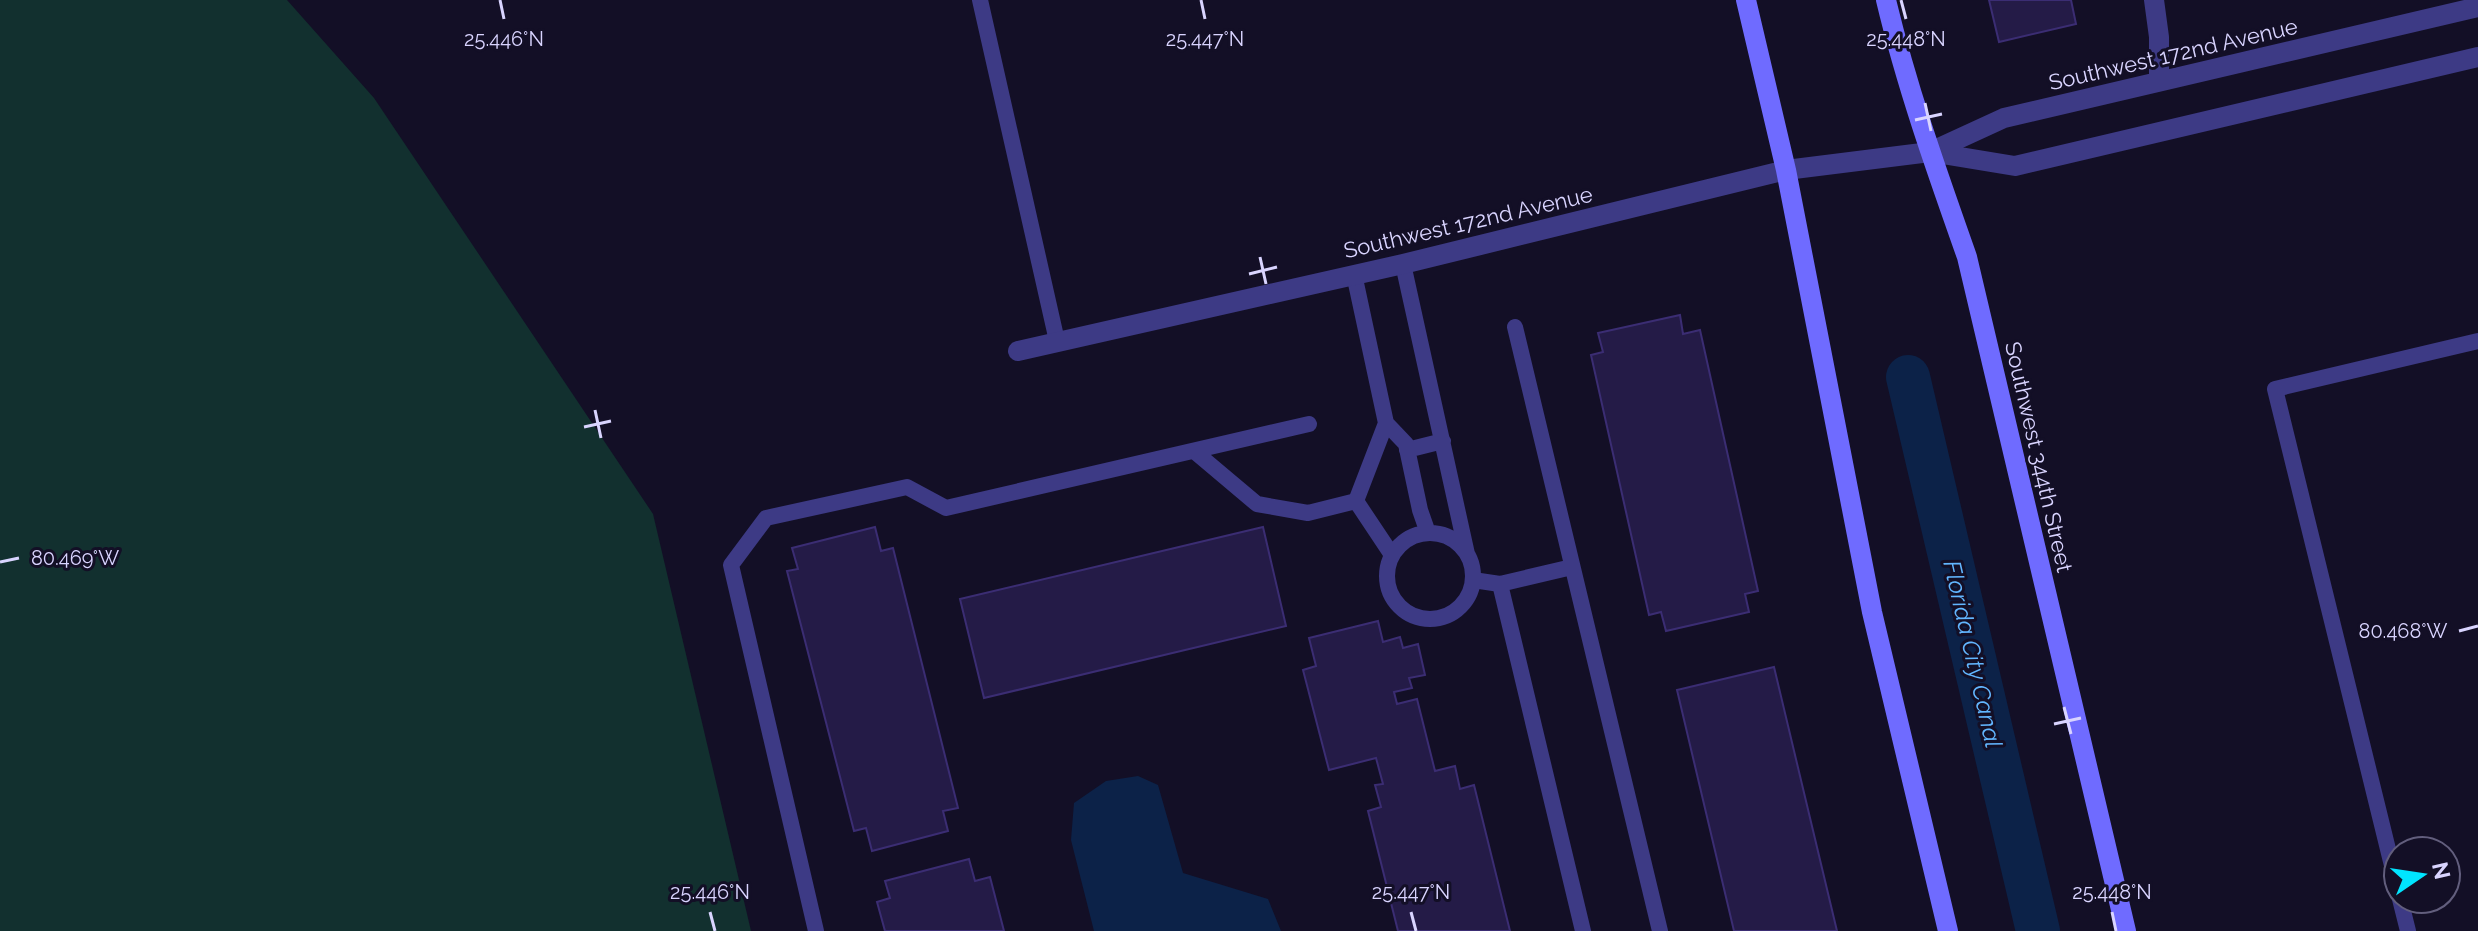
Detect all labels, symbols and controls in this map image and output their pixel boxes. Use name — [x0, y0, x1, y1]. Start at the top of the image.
street label: Southwest 172nd Avenue — [2046, 13, 2300, 95]
text: 25.446°N — [464, 27, 544, 51]
text: 25.447°N — [1166, 27, 1244, 51]
text: 25.448°N — [1866, 27, 1946, 51]
street label: Southwest 172nd Avenue — [1341, 181, 1595, 263]
street label: Southwest 344th Street — [2000, 339, 2078, 576]
text: 80.469°W — [31, 546, 119, 570]
water label: Florida City Canal — [1937, 557, 2009, 751]
text: 80.468°W — [2359, 619, 2448, 643]
north arrow — [2382, 835, 2462, 915]
text: N — [2427, 859, 2456, 882]
text: 25.446°N — [670, 880, 750, 904]
text: 25.447°N — [1372, 880, 1450, 904]
text: 25.448°N — [2072, 880, 2152, 904]

